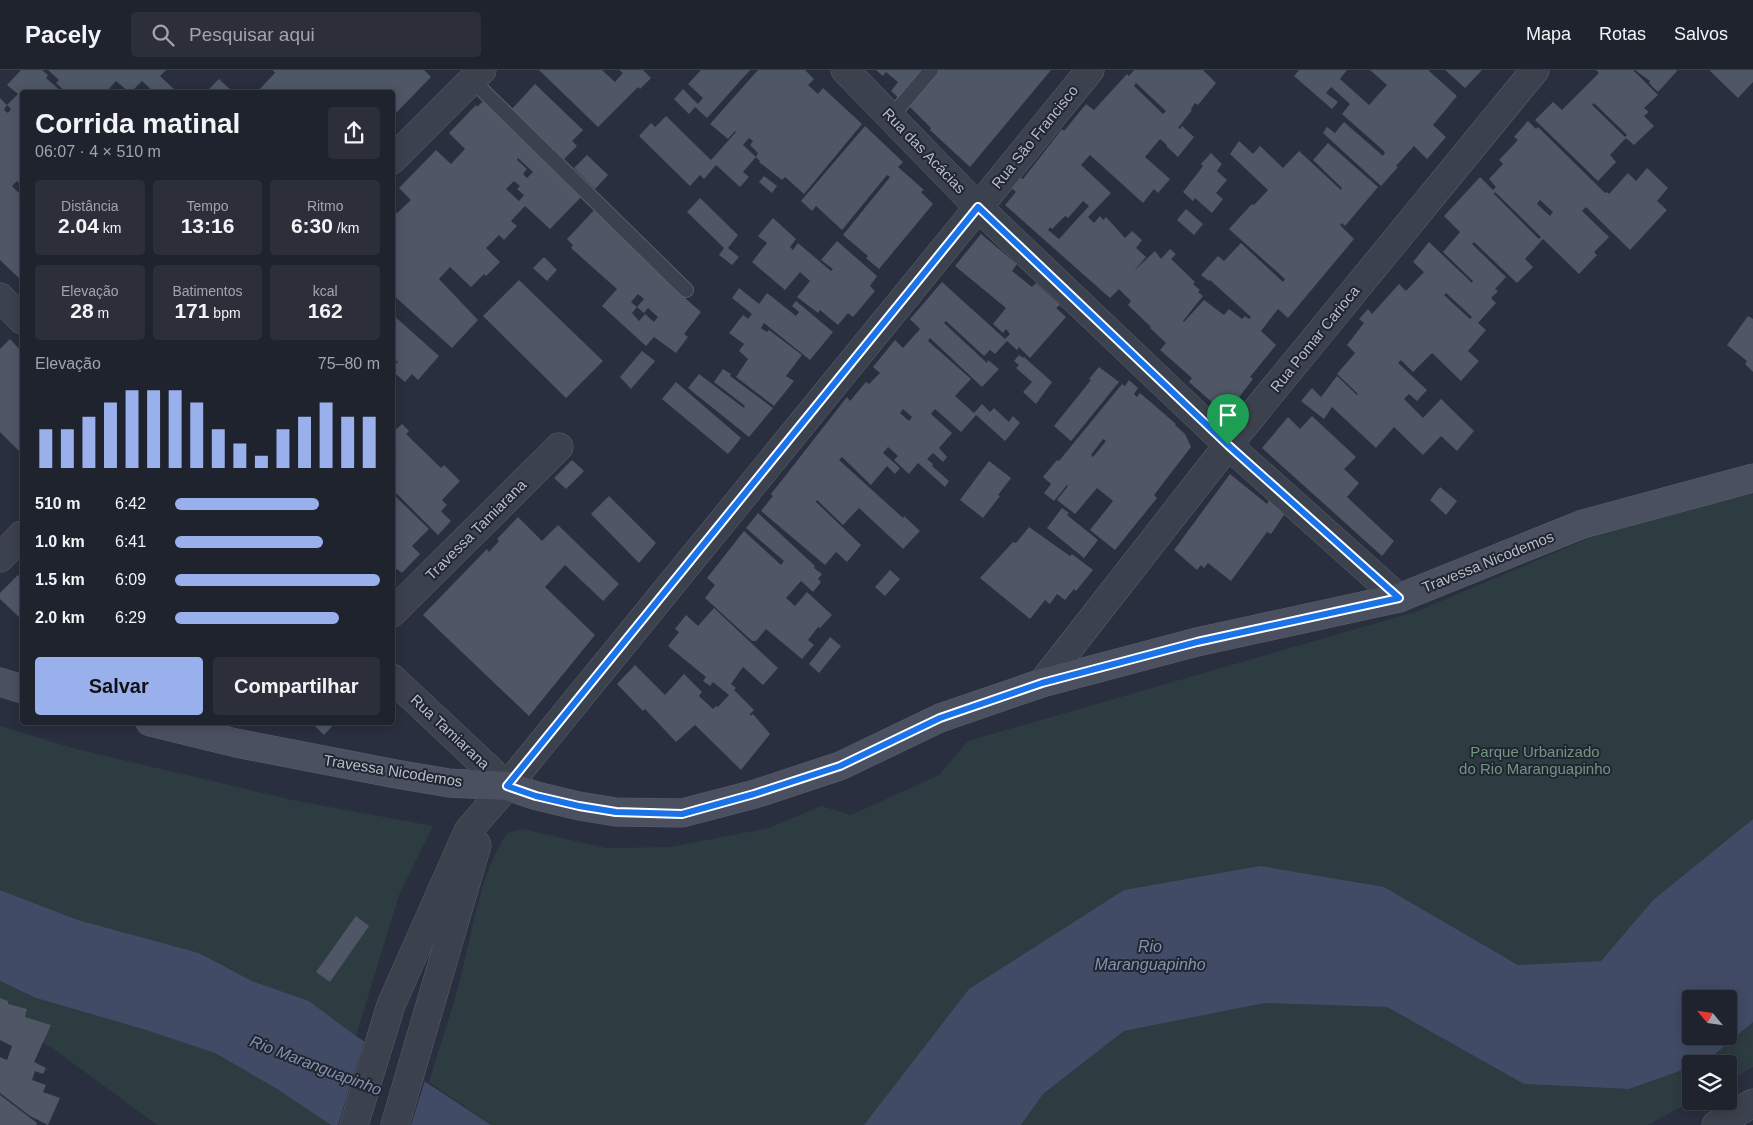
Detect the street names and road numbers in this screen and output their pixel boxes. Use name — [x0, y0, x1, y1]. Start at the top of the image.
street label: Rua São Francisco — [988, 82, 1081, 192]
street label: Rua das Acácias — [879, 105, 969, 197]
street label: Rua Pomar Carioca — [1267, 282, 1363, 395]
street label: Travessa Tamiarana — [422, 475, 530, 583]
street label: Travessa Nicodemos — [1420, 527, 1556, 596]
street label: Rua Tamiarana — [407, 691, 494, 773]
street label: Travessa Nicodemos — [322, 751, 464, 790]

